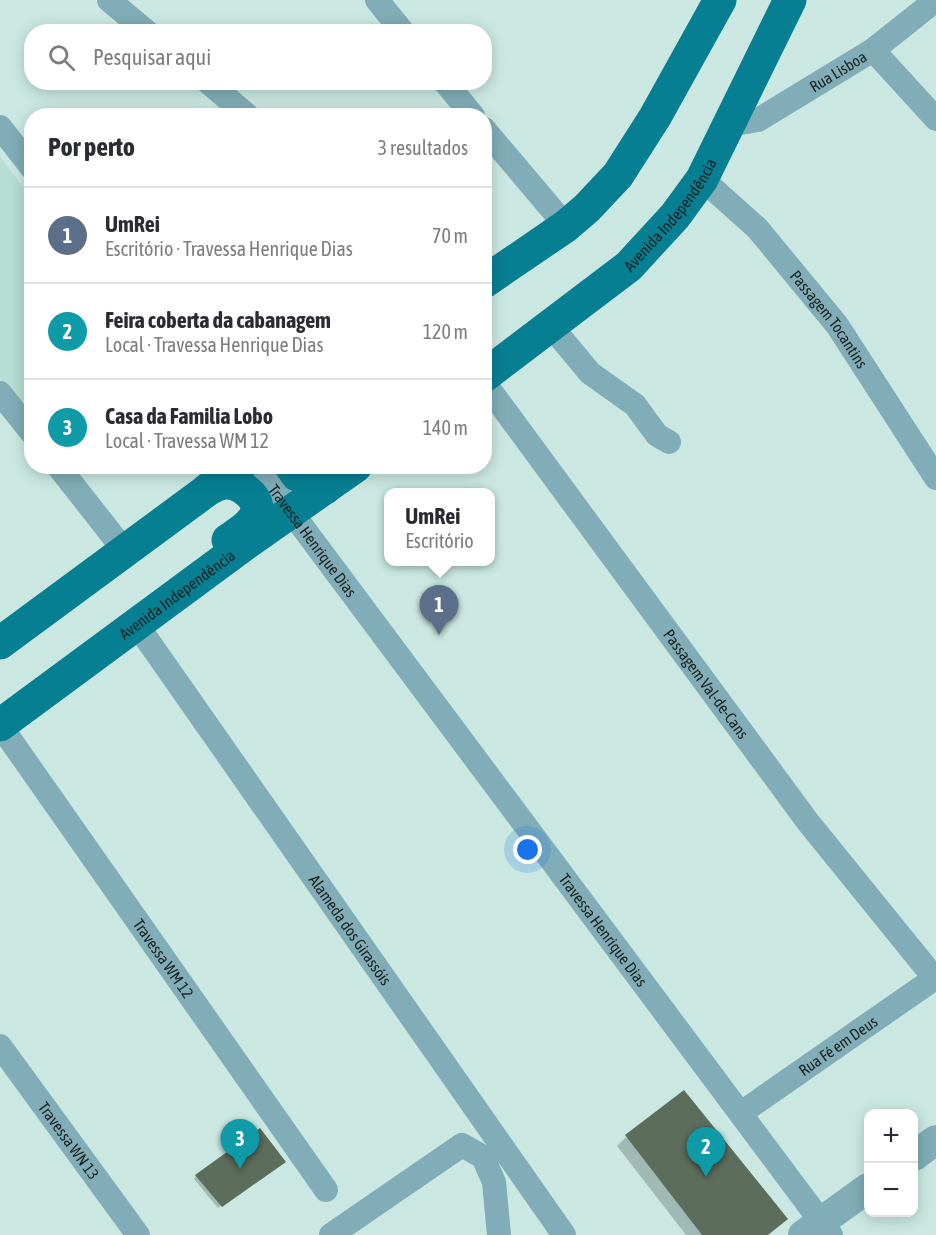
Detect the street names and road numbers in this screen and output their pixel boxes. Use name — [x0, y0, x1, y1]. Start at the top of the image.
street label: Rua Lisboa — [806, 47, 870, 96]
street label: Avenida Independência — [620, 155, 720, 275]
street label: Passagem Tocantins — [787, 267, 872, 372]
street label: Travessa Henrique Dias — [265, 481, 361, 601]
street label: Avenida Independência — [116, 546, 238, 643]
street label: Passagem Val-de-Cans — [660, 626, 753, 742]
street label: Travessa Henrique Dias — [555, 870, 651, 990]
street label: Alameda dos Girassóis — [305, 871, 395, 989]
street label: Travessa WM 12 — [130, 915, 197, 1001]
street label: Rua Fé em Deus — [795, 1012, 881, 1079]
street label: Travessa WN 13 — [35, 1098, 103, 1183]

